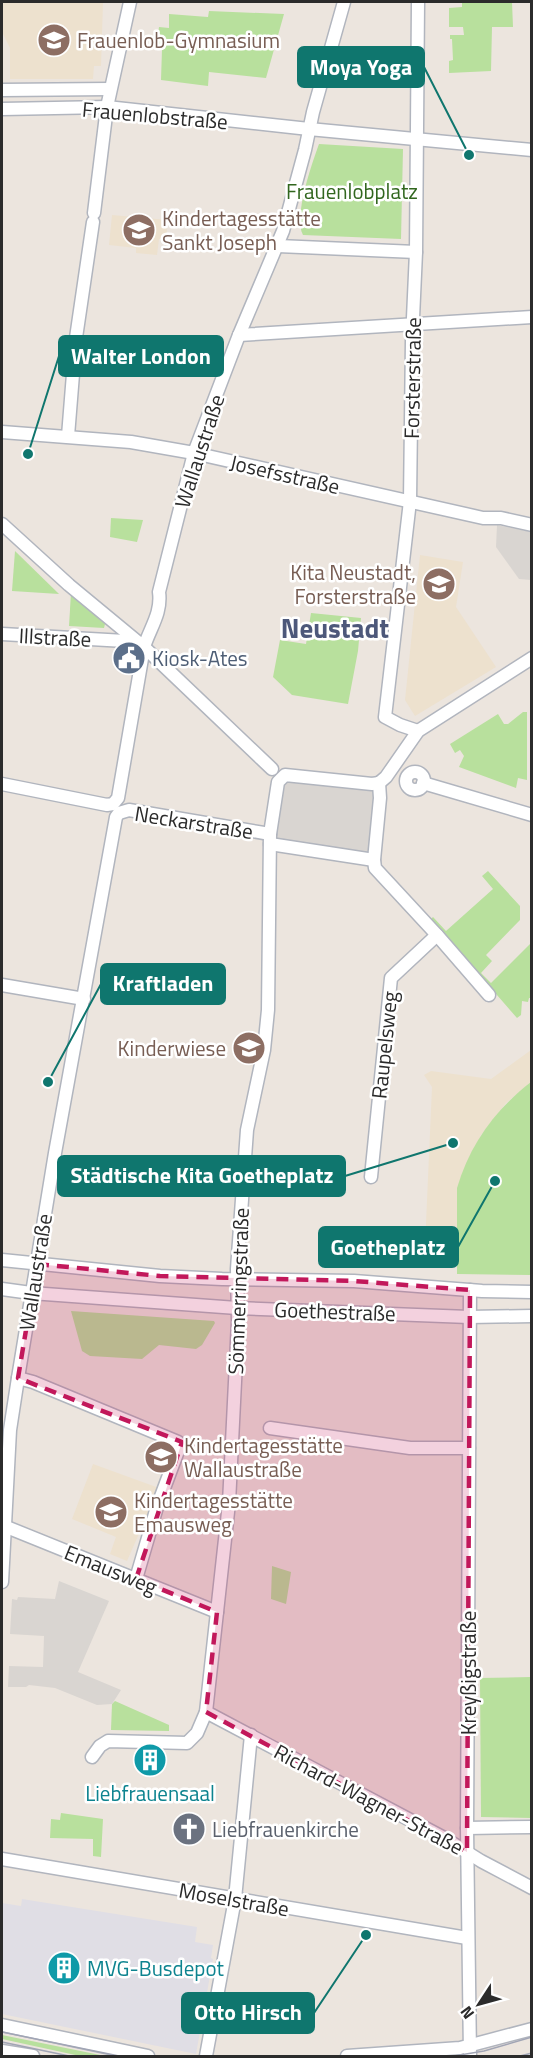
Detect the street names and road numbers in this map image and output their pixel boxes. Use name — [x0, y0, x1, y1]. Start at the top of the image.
street label: Frauenlobstraße — [81, 93, 229, 137]
street label: Forsterstraße — [395, 317, 429, 439]
street label: Wallaustraße — [166, 390, 232, 512]
street label: Josefsstraße — [227, 446, 343, 502]
street label: Illstraße — [18, 619, 92, 655]
street label: Neckarstraße — [133, 797, 255, 847]
street label: Raupelsweg — [362, 989, 406, 1100]
street label: Sömmerringstraße — [219, 1207, 257, 1375]
street label: Wallaustraße — [10, 1211, 60, 1333]
street label: Goethestraße — [274, 1293, 396, 1329]
street label: Emausweg — [60, 1536, 163, 1602]
street label: Kreyßigstraße — [452, 1611, 484, 1735]
street label: Richard-Wagner-Straße — [268, 1735, 470, 1863]
street label: Moselstraße — [176, 1874, 292, 1924]

